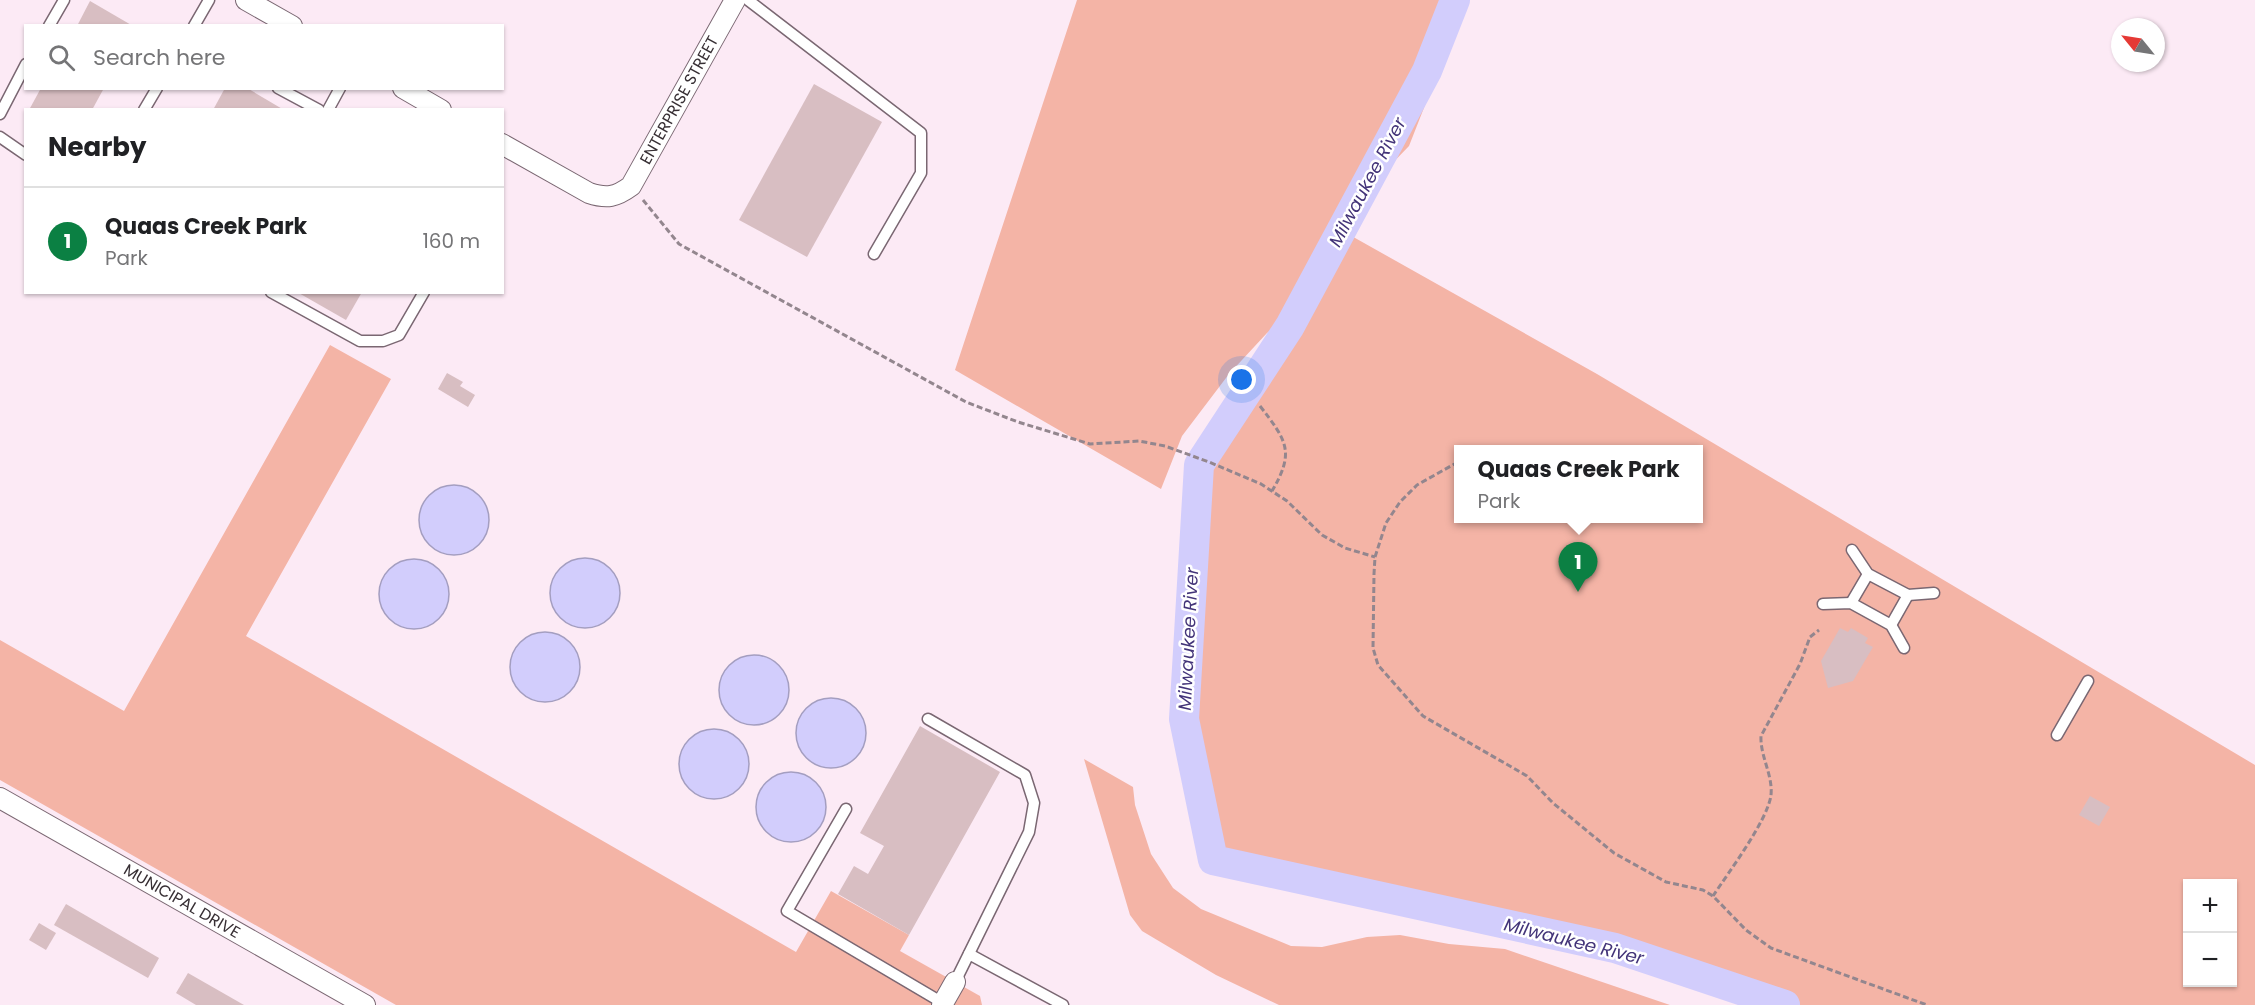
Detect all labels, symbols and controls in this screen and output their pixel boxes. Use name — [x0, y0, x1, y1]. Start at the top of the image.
north arrow — [2111, 18, 2165, 72]
search box — [24, 24, 504, 90]
street label: ENTERPRISE STREET — [634, 31, 724, 168]
icon: search — [45, 41, 78, 74]
text: Search here — [93, 42, 226, 73]
water label: Milwaukee River — [1322, 112, 1412, 251]
text: Nearby — [48, 129, 146, 165]
text: Quaas Creek Park — [105, 211, 307, 242]
text: 1 — [64, 227, 71, 255]
text: 160 m — [422, 227, 480, 255]
text: Park — [105, 244, 148, 272]
your location — [1227, 365, 1256, 394]
popup — [1454, 445, 1703, 523]
text: Quaas Creek Park — [1477, 454, 1680, 485]
text: Park — [1477, 487, 1520, 515]
pin: 1 — [1558, 542, 1598, 592]
water label: Milwaukee River — [1172, 566, 1204, 711]
street label: MUNICIPAL DRIVE — [119, 858, 245, 944]
map controls — [2183, 879, 2237, 987]
button: + — [2183, 879, 2237, 933]
water label: Milwaukee River — [1502, 912, 1648, 971]
button: − — [2183, 933, 2237, 987]

